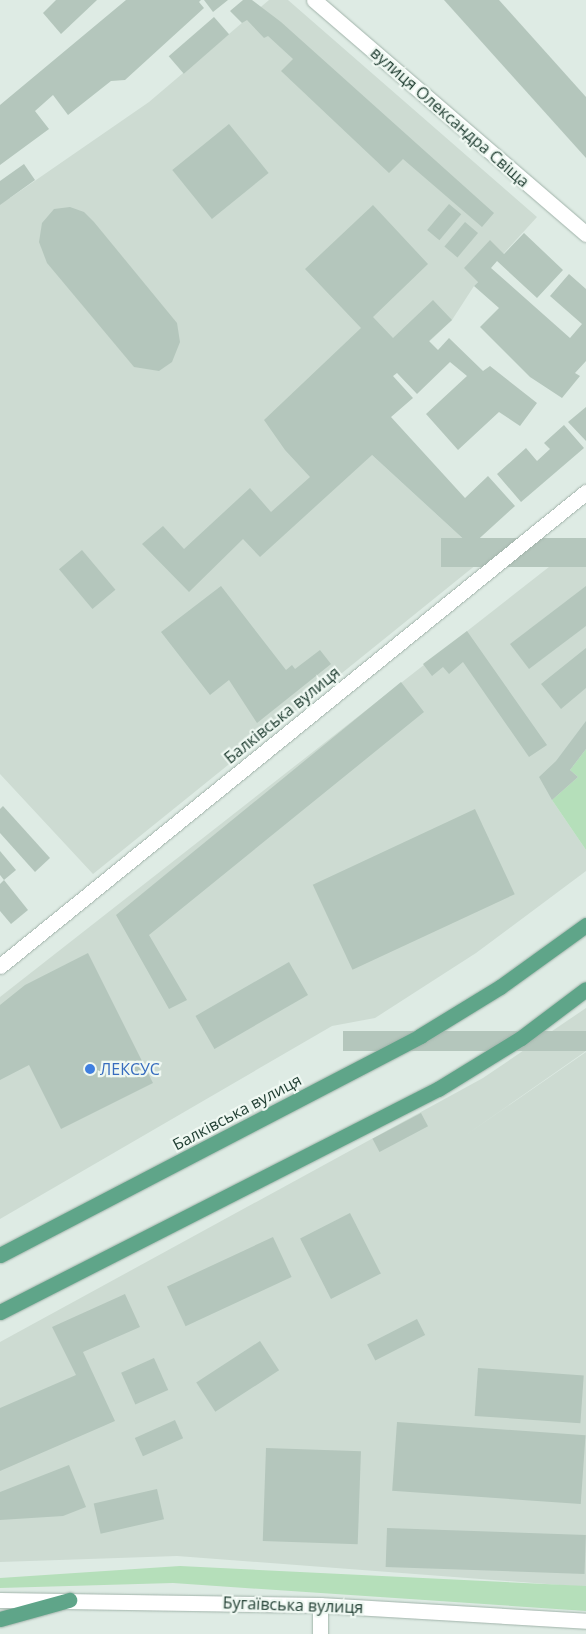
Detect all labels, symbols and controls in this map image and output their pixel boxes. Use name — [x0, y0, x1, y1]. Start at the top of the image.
street label: вулиця Олександра Свіща — [367, 43, 533, 191]
street label: Балківська вулиця — [220, 662, 344, 768]
place label: ЛЕКСУС — [100, 1059, 160, 1079]
marker: ЛЕКСУС — [84, 1063, 96, 1075]
street label: Балківська вулиця — [169, 1070, 305, 1154]
street label: Бугаївська вулиця — [222, 1593, 364, 1617]

